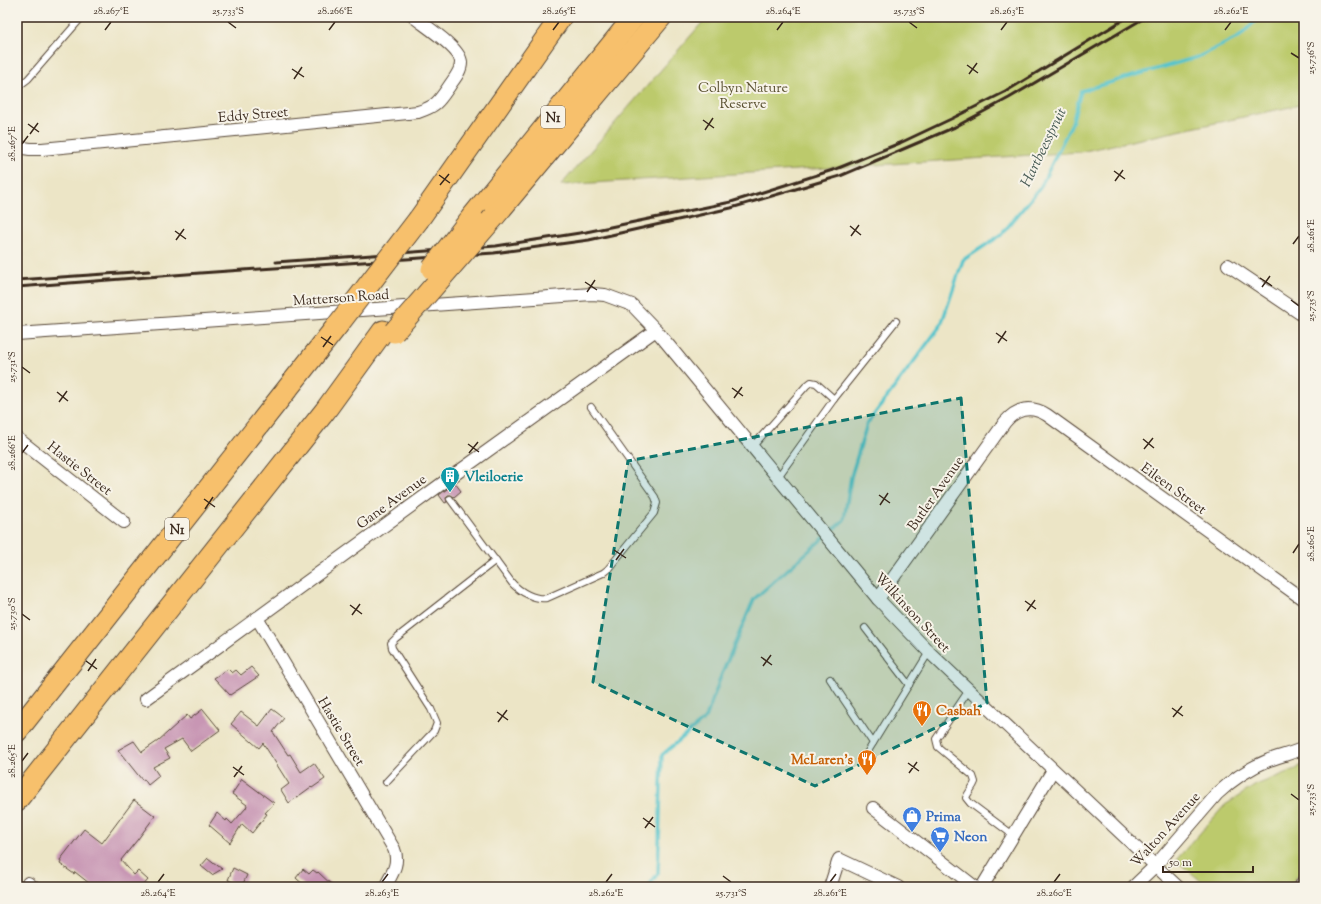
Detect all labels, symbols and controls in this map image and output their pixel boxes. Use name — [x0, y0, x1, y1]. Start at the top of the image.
text: 28.267°E — [93, 4, 129, 19]
text: 25.733°S — [212, 4, 244, 19]
text: 28.266°E — [317, 4, 353, 19]
text: 28.265°E — [542, 4, 576, 19]
text: 28.264°E — [765, 4, 801, 19]
text: 25.735°S — [893, 4, 925, 19]
text: 28.263°E — [990, 4, 1024, 19]
text: 28.262°E — [1214, 4, 1248, 19]
text: 25.736°S — [1304, 41, 1319, 75]
park label: Colbyn Nature Reserve — [698, 79, 788, 115]
street label: Eddy Street — [217, 103, 289, 129]
water label: Hartbeesspruit — [1016, 104, 1073, 191]
road number: N1 — [541, 106, 565, 128]
text: 28.267°E — [5, 126, 20, 162]
text: 28.261°E — [1304, 219, 1319, 253]
street label: Matterson Road — [292, 286, 390, 312]
text: 25.735°S — [1304, 290, 1319, 322]
text: 25.731°S — [5, 351, 20, 383]
text: 28.266°E — [5, 435, 20, 471]
street label: Hastie Street — [42, 438, 116, 501]
street label: Butler Avenue — [904, 453, 970, 536]
street label: Eileen Street — [1136, 459, 1210, 520]
building icon: Vleiloerie — [439, 465, 461, 493]
place label: Vleiloerie — [464, 468, 524, 488]
street label: Gane Avenue — [353, 470, 431, 535]
road number: N1 — [165, 518, 189, 540]
text: 28.260°E — [1304, 526, 1319, 562]
street label: Wilkinson Street — [869, 569, 954, 658]
text: 25.730°S — [5, 597, 20, 631]
street label: Hastie Street — [312, 694, 369, 771]
restaurant icon: Casbah — [911, 699, 933, 727]
place label: Casbah — [936, 702, 982, 722]
text: 28.265°E — [5, 744, 20, 778]
restaurant icon: McLaren's — [856, 748, 878, 776]
place label: McLaren's — [791, 751, 853, 771]
text: 25.733°S — [1304, 784, 1319, 816]
street label: Walton Avenue — [1127, 788, 1206, 872]
shop icon: Prima — [901, 805, 923, 833]
place label: Prima — [926, 808, 962, 828]
supermarket icon: Neon — [929, 825, 951, 853]
place label: Neon — [954, 828, 988, 848]
scale bar — [1163, 848, 1253, 874]
text: 50 m — [1168, 854, 1192, 872]
text: 28.264°E — [140, 886, 176, 901]
text: 28.263°E — [365, 886, 399, 901]
text: 28.262°E — [589, 886, 623, 901]
text: 25.731°S — [715, 886, 747, 901]
text: 28.261°E — [813, 886, 847, 901]
text: 28.260°E — [1036, 886, 1072, 901]

